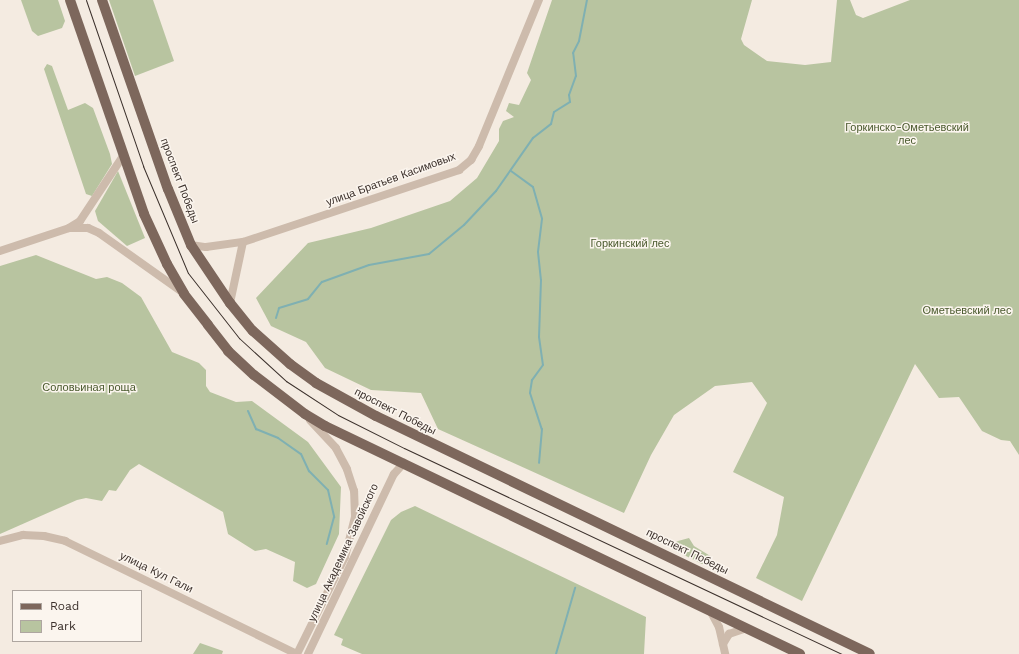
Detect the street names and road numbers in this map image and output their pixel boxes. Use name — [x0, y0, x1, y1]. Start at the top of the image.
street label: проспект Победы — [157, 137, 201, 225]
street label: улица Братьев Касимовых — [324, 150, 458, 210]
street label: проспект Победы — [352, 386, 438, 438]
street label: улица Академика Завойского — [306, 482, 382, 624]
street label: проспект Победы — [644, 526, 730, 578]
street label: улица Кул Гали — [117, 550, 195, 596]

